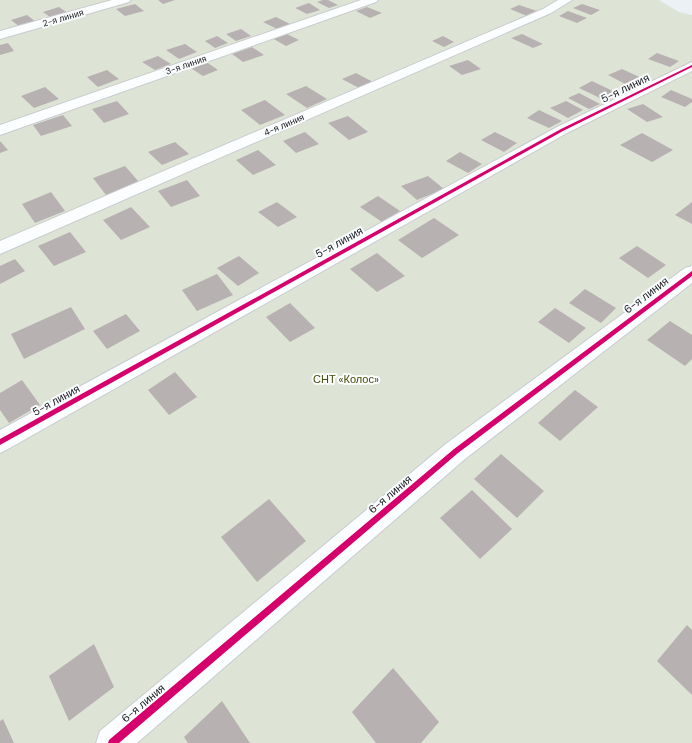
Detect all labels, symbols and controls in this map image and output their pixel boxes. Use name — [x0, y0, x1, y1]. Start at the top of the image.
street label: 2-я линия — [41, 6, 85, 30]
street label: 3-я линия — [164, 52, 208, 78]
street label: 5-я линия — [598, 70, 652, 106]
street label: 4-я линия — [262, 111, 306, 139]
street label: 5-я линия — [313, 223, 365, 261]
street label: 6-я линия — [621, 274, 671, 316]
park label: СНТ «Колос» — [313, 372, 379, 386]
street label: 5-я линия — [30, 381, 82, 419]
street label: 6-я линия — [365, 472, 415, 516]
street label: 6-я линия — [118, 681, 168, 725]

